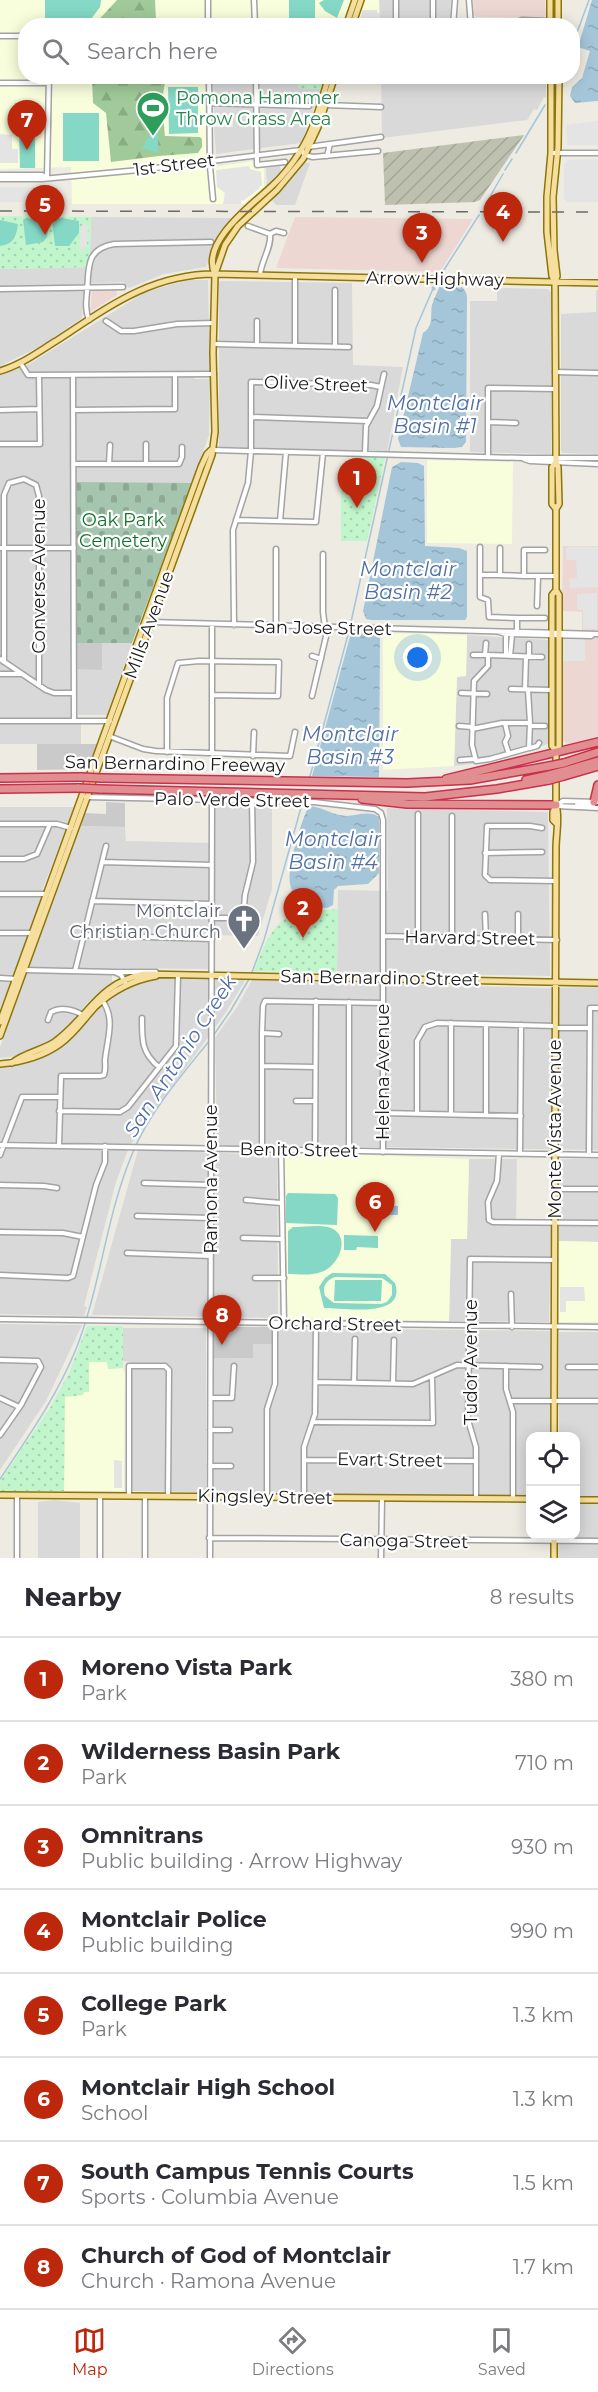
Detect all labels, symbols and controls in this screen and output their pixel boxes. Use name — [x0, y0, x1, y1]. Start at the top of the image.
search box — [18, 18, 580, 84]
icon: search — [39, 35, 72, 68]
text: Search here — [87, 38, 218, 65]
place label: Pomona Hammer Throw Grass Area — [176, 87, 339, 130]
sports icon: Pomona Hammer Throw Grass Area — [135, 90, 171, 137]
pin: 7 — [8, 100, 46, 150]
street label: 1st Street — [132, 149, 216, 181]
pin: 5 — [26, 186, 64, 235]
pin: 4 — [484, 192, 522, 242]
pin: 3 — [402, 214, 442, 263]
street label: Arrow Highway — [366, 267, 504, 291]
street label: Olive Street — [264, 371, 368, 397]
water label: Montclair Basin #1 — [387, 391, 484, 438]
pin: 1 — [338, 458, 376, 508]
street label: Converse Avenue — [28, 498, 50, 654]
park label: Oak Park Cemetery — [79, 509, 167, 552]
water label: Montclair Basin #2 — [360, 557, 457, 604]
street label: Mills Avenue — [119, 568, 179, 682]
street label: San Jose Street — [254, 616, 392, 640]
your location — [403, 643, 432, 672]
water label: Montclair Basin #3 — [302, 722, 399, 769]
street label: San Bernardino Freeway — [65, 751, 286, 777]
street label: Palo Verde Street — [154, 788, 310, 812]
water label: Montclair Basin #4 — [285, 827, 382, 874]
pin: 2 — [284, 888, 322, 938]
place label: Montclair Christian Church — [70, 900, 221, 943]
church icon: Montclair Christian Church — [226, 903, 262, 950]
street label: Harvard Street — [404, 926, 536, 950]
street label: San Bernardino Street — [280, 965, 480, 991]
water label: San Antonio Creek — [119, 970, 242, 1141]
street label: Helena Avenue — [372, 1004, 394, 1140]
street label: Monte Vista Avenue — [544, 1039, 566, 1219]
street label: Ramona Avenue — [200, 1104, 222, 1254]
street label: Benito Street — [239, 1138, 359, 1162]
pin: 6 — [356, 1182, 394, 1232]
pin: 8 — [202, 1296, 242, 1345]
street label: Tudor Avenue — [460, 1299, 482, 1425]
street label: Orchard Street — [268, 1312, 402, 1336]
map controls — [526, 1432, 580, 1540]
button: locate — [526, 1432, 580, 1486]
street label: Evart Street — [337, 1448, 443, 1472]
street label: Kingsley Street — [197, 1485, 333, 1509]
button: layers — [526, 1486, 580, 1540]
street label: Canoga Street — [339, 1529, 469, 1553]
text: Nearby — [24, 1581, 121, 1613]
text: 8 results — [490, 1585, 574, 1609]
text: Moreno Vista Park — [81, 1654, 292, 1681]
text: 1 — [40, 1667, 47, 1691]
text: 380 m — [510, 1667, 574, 1691]
text: Park — [81, 1681, 127, 1705]
text: Wilderness Basin Park — [81, 1738, 340, 1765]
text: 2 — [38, 1751, 49, 1775]
text: 710 m — [515, 1751, 574, 1775]
text: Park — [81, 1765, 127, 1789]
text: Omnitrans — [81, 1822, 203, 1849]
text: 3 — [38, 1835, 49, 1859]
text: 930 m — [511, 1835, 574, 1859]
text: Public building · Arrow Highway — [81, 1849, 402, 1873]
text: Montclair Police — [81, 1906, 267, 1933]
text: 4 — [37, 1919, 50, 1943]
text: 990 m — [510, 1919, 574, 1943]
text: Public building — [81, 1933, 234, 1957]
text: College Park — [81, 1990, 227, 2017]
text: 5 — [38, 2003, 49, 2027]
text: 1.3 km — [513, 2003, 574, 2027]
text: Park — [81, 2017, 127, 2041]
text: Montclair High School — [81, 2074, 335, 2101]
text: 6 — [37, 2087, 50, 2111]
text: 1.3 km — [513, 2087, 574, 2111]
text: School — [81, 2101, 148, 2125]
text: South Campus Tennis Courts — [81, 2158, 414, 2185]
text: 7 — [37, 2171, 50, 2195]
text: 1.5 km — [513, 2171, 574, 2195]
text: Sports · Columbia Avenue — [81, 2185, 339, 2209]
text: Church of God of Montclair — [81, 2242, 391, 2269]
text: 8 — [37, 2255, 50, 2279]
text: 1.7 km — [513, 2255, 574, 2279]
text: Church · Ramona Avenue — [81, 2269, 336, 2293]
tab: Map — [72, 2324, 108, 2379]
tab: Directions — [252, 2324, 334, 2379]
tab: Saved — [478, 2324, 526, 2379]

